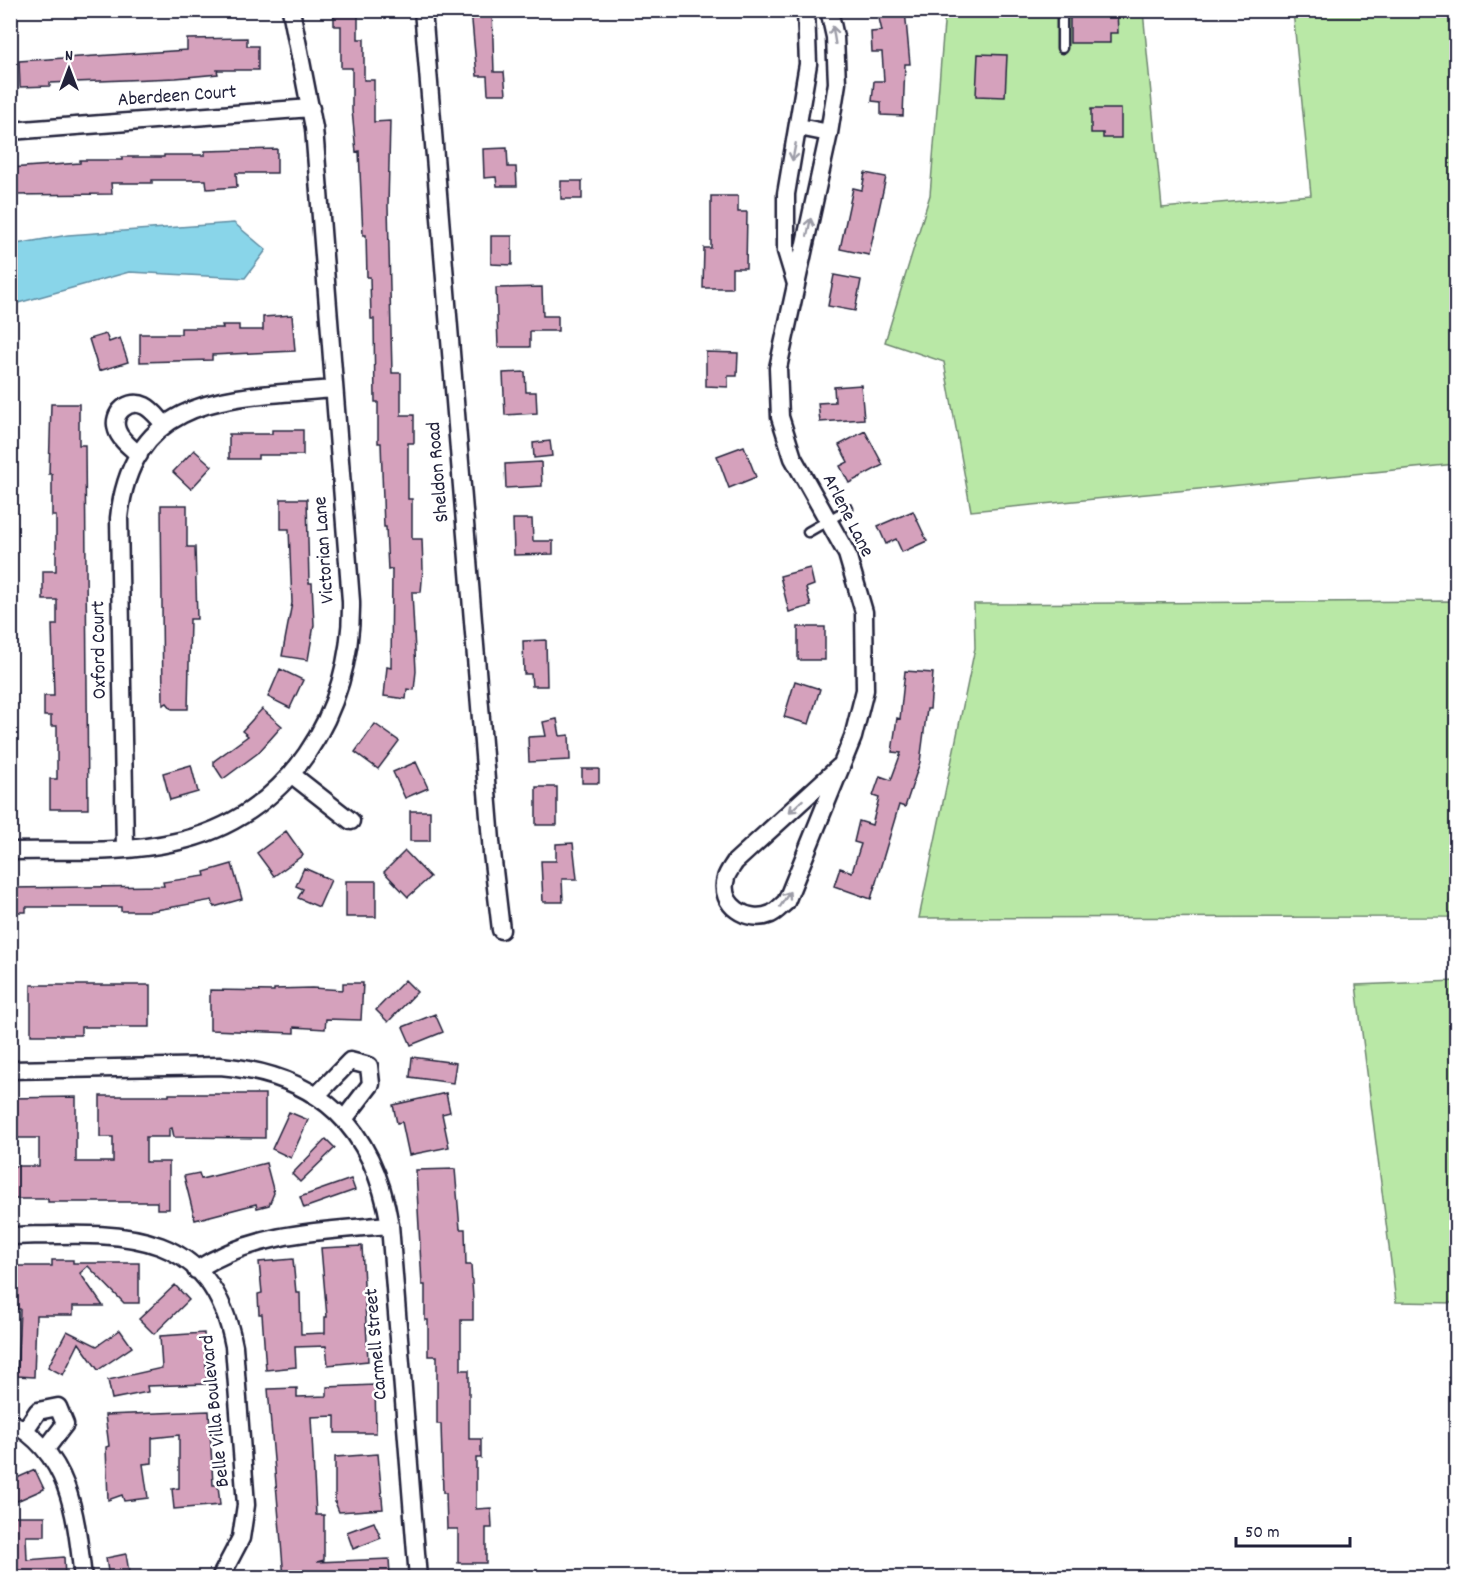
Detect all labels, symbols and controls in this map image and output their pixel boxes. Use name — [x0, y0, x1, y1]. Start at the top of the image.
one-way arrow — [828, 26, 839, 46]
north arrow — [39, 39, 99, 99]
text: N — [65, 45, 73, 68]
street label: Aberdeen Court — [117, 79, 237, 115]
one-way arrow — [788, 142, 799, 161]
one-way arrow — [803, 218, 815, 237]
street label: Sheldon Road — [421, 420, 457, 524]
street label: Arlene Lane — [814, 469, 880, 563]
street label: Victorian Lane — [307, 495, 343, 605]
street label: Oxford Court — [85, 601, 115, 699]
one-way arrow — [789, 799, 804, 813]
one-way arrow — [779, 891, 791, 907]
street label: Carmell Street — [358, 1287, 396, 1401]
street label: Belle Villa Boulevard — [194, 1333, 238, 1489]
scale bar — [1236, 1510, 1350, 1548]
text: 50 m — [1245, 1521, 1280, 1546]

